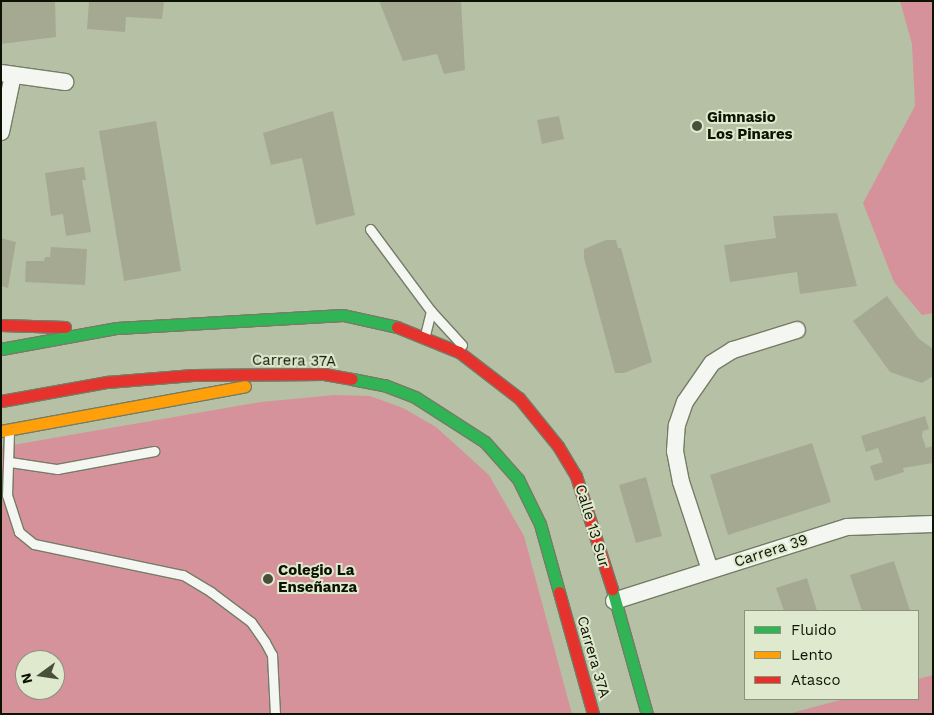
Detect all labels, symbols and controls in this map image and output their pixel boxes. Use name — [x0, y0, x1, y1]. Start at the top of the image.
place label: Gimnasio Los Pinares — [707, 108, 793, 143]
marker: Gimnasio Los Pinares — [691, 120, 703, 132]
street label: Carrera 37A — [252, 351, 336, 371]
street label: Calle 13 Sur — [571, 482, 613, 570]
street label: Carrera 39 — [732, 531, 810, 571]
place label: Colegio La Enseñanza — [278, 561, 357, 596]
marker: Colegio La Enseñanza — [262, 573, 274, 585]
legend — [744, 610, 919, 700]
street label: Carrera 37A — [573, 614, 613, 700]
text: Fluido — [791, 621, 836, 639]
text: Lento — [791, 646, 833, 664]
north arrow — [15, 650, 65, 700]
text: N — [17, 671, 35, 685]
text: Atasco — [791, 671, 840, 689]

